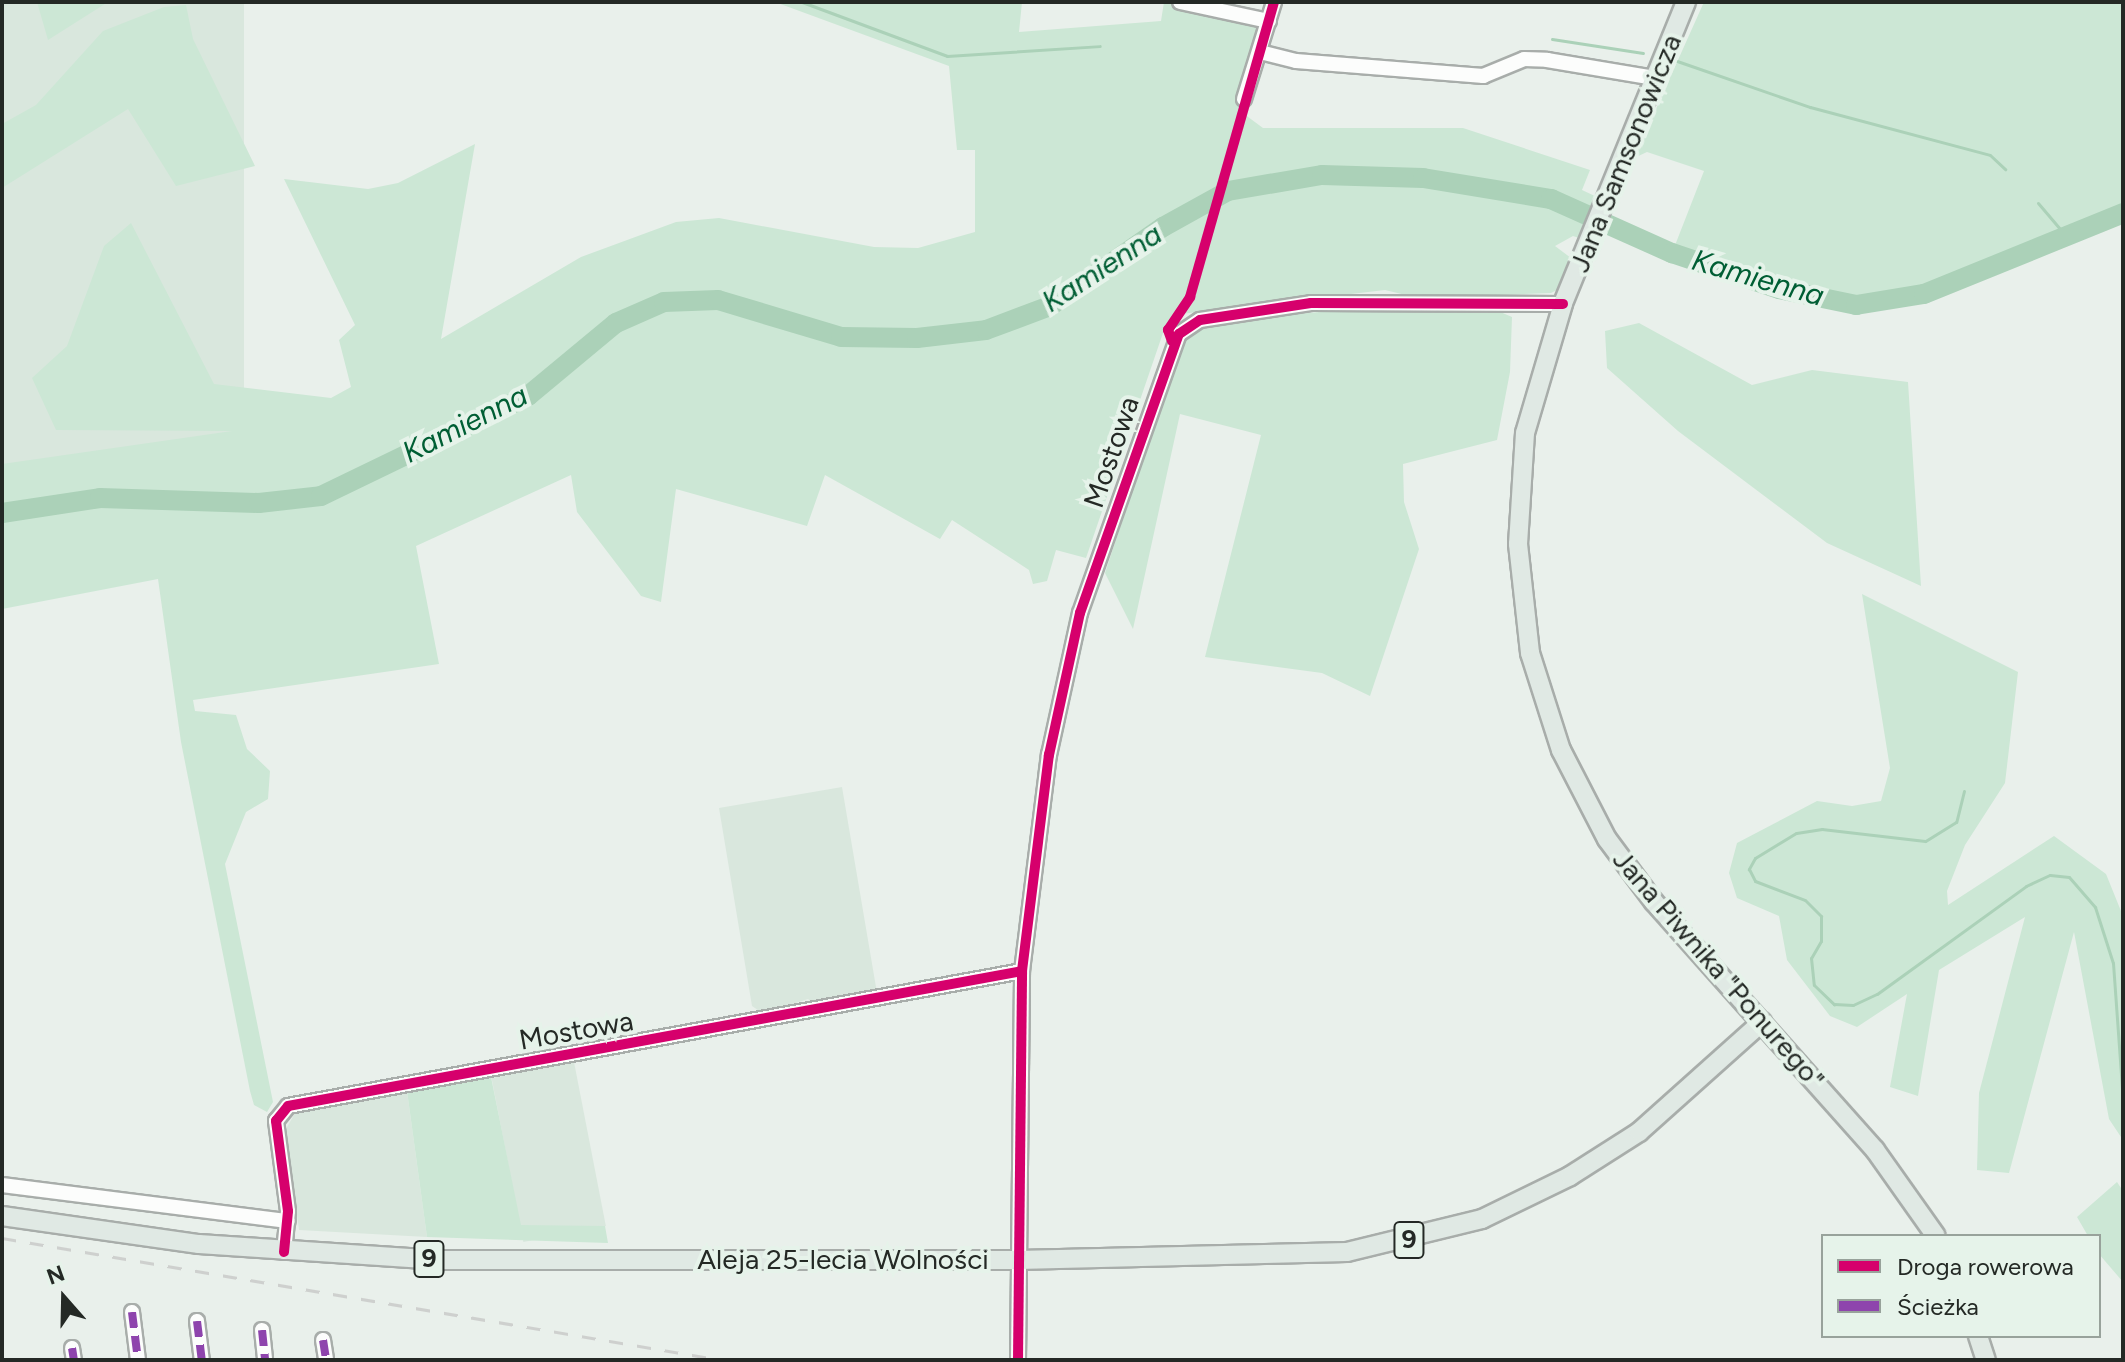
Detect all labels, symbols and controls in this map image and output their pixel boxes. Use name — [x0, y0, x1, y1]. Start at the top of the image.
street label: Jana Samsonowicza — [1562, 29, 1688, 277]
water label: Kamienna — [1035, 216, 1169, 320]
water label: Kamienna — [1688, 242, 1828, 314]
water label: Kamienna — [396, 377, 534, 471]
street label: Mostowa — [1076, 392, 1146, 512]
street label: Jana Piwnika "Ponurego" — [1606, 843, 1832, 1095]
street label: Mostowa — [516, 1003, 636, 1057]
road number: 9 — [1393, 1218, 1425, 1262]
legend — [1821, 1234, 2101, 1338]
road number: 9 — [413, 1237, 445, 1281]
street label: Aleja 25-lecia Wolności — [697, 1242, 989, 1276]
text: Droga rowerowa — [1897, 1252, 2074, 1281]
north arrow — [24, 1258, 104, 1338]
text: N — [43, 1259, 68, 1291]
text: Ścieżka — [1897, 1292, 1979, 1321]

